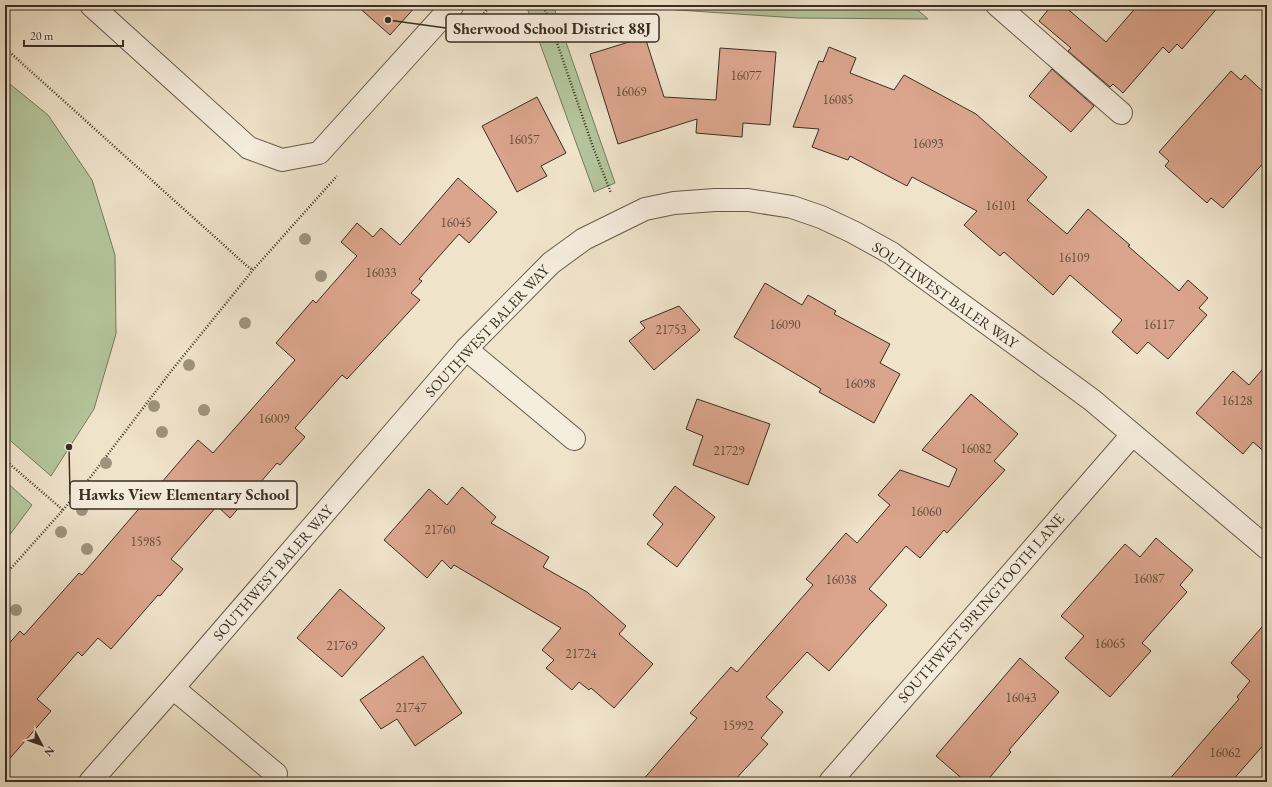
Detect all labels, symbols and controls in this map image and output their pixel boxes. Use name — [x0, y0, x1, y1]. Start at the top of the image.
callout: Sherwood School District 88J — [446, 14, 659, 42]
text: Sherwood School District 88J — [453, 18, 651, 39]
scale bar — [24, 22, 123, 48]
text: 20 m — [30, 28, 54, 44]
house number: 16077 — [730, 67, 762, 84]
house number: 16069 — [615, 83, 647, 100]
house number: 16085 — [822, 91, 854, 108]
house number: 16057 — [508, 131, 540, 148]
house number: 16093 — [912, 135, 944, 152]
house number: 16101 — [985, 197, 1017, 214]
house number: 16045 — [440, 214, 472, 231]
street label: SOUTHWEST BALER WAY — [869, 237, 1023, 353]
house number: 16109 — [1058, 249, 1090, 266]
street label: SOUTHWEST BALER WAY — [420, 260, 554, 401]
house number: 16033 — [365, 264, 397, 281]
house number: 16090 — [769, 316, 801, 333]
house number: 16117 — [1143, 316, 1175, 333]
house number: 21753 — [655, 321, 687, 338]
house number: 16098 — [844, 375, 876, 392]
house number: 16128 — [1221, 392, 1253, 409]
house number: 16009 — [258, 410, 290, 427]
house number: 16082 — [960, 440, 992, 457]
house number: 21729 — [713, 442, 745, 459]
callout: Hawks View Elementary School — [70, 481, 297, 509]
text: Hawks View Elementary School — [79, 484, 290, 505]
street label: SOUTHWEST BALER WAY — [208, 500, 338, 644]
house number: 16060 — [910, 503, 942, 520]
street label: SOUTHWEST SPRINGTOOTH LANE — [893, 509, 1068, 706]
house number: 21760 — [424, 521, 456, 538]
house number: 15985 — [130, 533, 162, 550]
house number: 16087 — [1133, 570, 1165, 587]
house number: 16038 — [825, 571, 857, 588]
house number: 16065 — [1094, 635, 1126, 652]
house number: 21769 — [326, 637, 358, 654]
house number: 21724 — [565, 645, 597, 662]
house number: 16043 — [1005, 689, 1037, 706]
house number: 21747 — [395, 699, 427, 716]
house number: 15992 — [722, 717, 754, 734]
north arrow — [22, 725, 62, 765]
text: N — [41, 744, 58, 760]
house number: 16062 — [1209, 744, 1241, 761]

